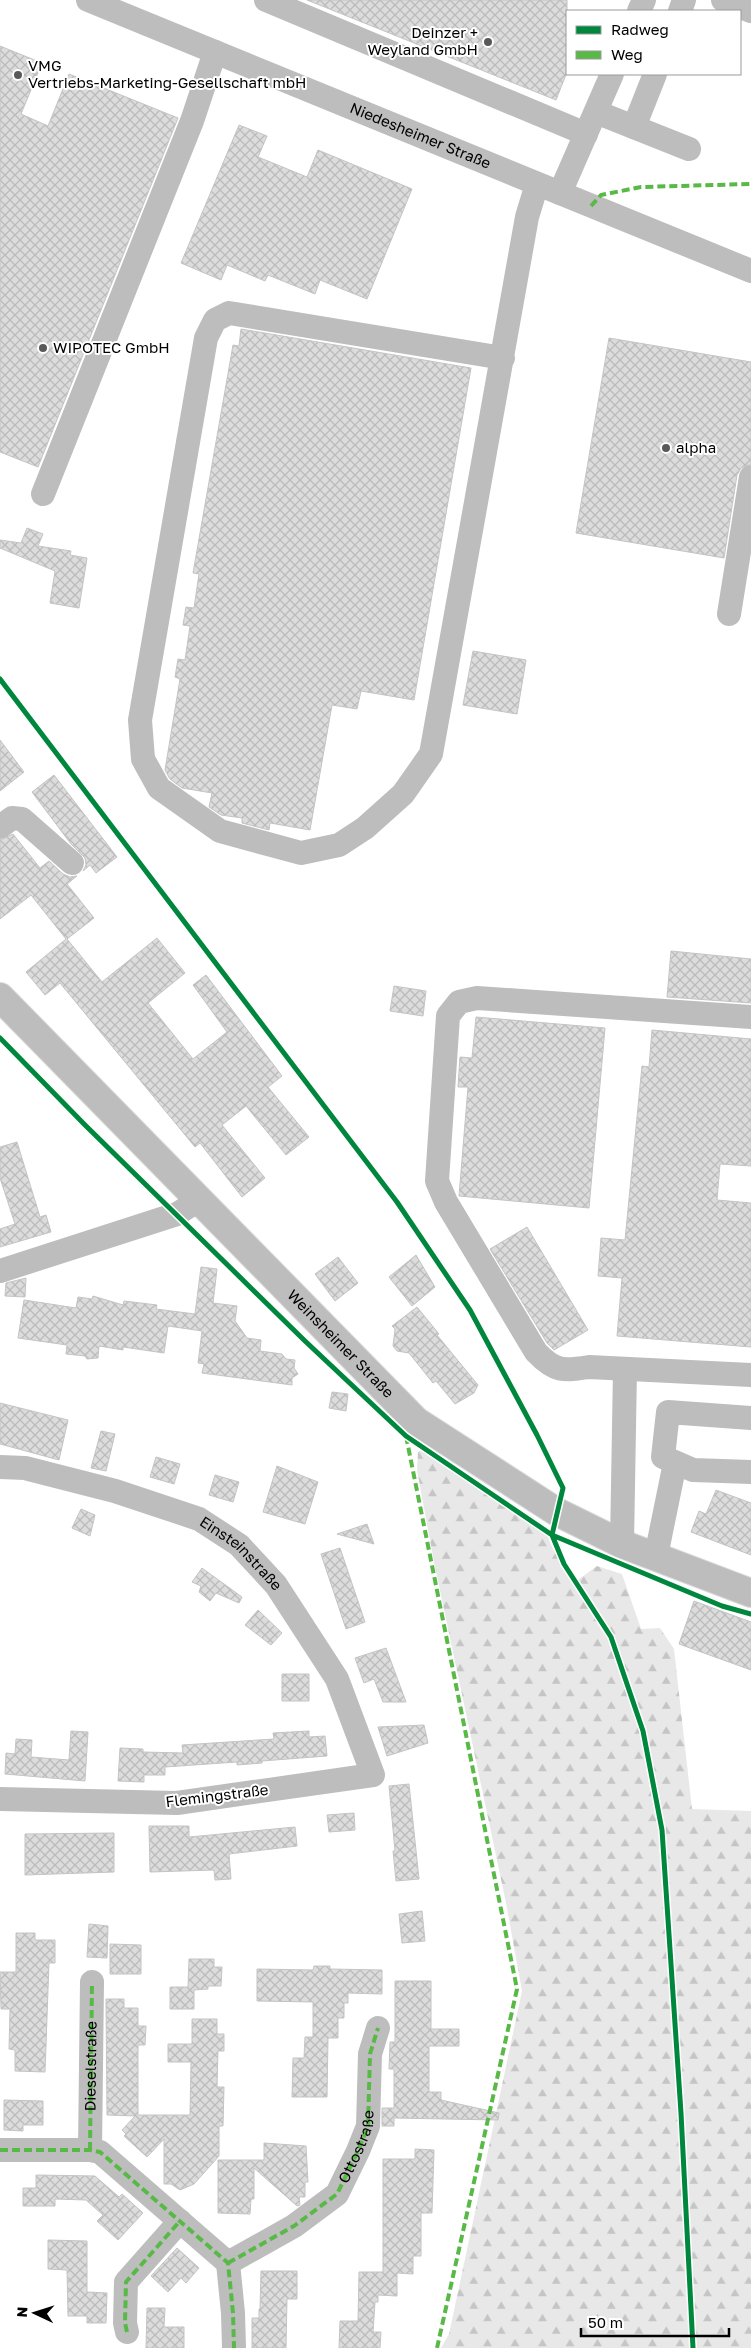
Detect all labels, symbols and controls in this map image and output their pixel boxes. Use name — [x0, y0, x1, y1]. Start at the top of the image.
legend — [566, 10, 741, 75]
text: Radweg — [611, 20, 669, 38]
place label: Deinzer + Weyland GmbH — [367, 23, 478, 58]
marker: Deinzer + Weyland GmbH — [482, 36, 494, 48]
text: Weg — [611, 45, 643, 63]
place label: VMG Vertriebs-Marketing-Gesellschaft mbH — [28, 56, 306, 91]
marker: VMG Vertriebs-Marketing-Gesellschaft mbH — [12, 69, 24, 81]
street label: Niedesheimer Straße — [348, 98, 494, 172]
place label: WIPOTEC GmbH — [53, 338, 170, 356]
marker: WIPOTEC GmbH — [37, 342, 49, 354]
place label: alpha — [676, 438, 716, 456]
marker: alpha — [660, 442, 672, 454]
street label: Weinsheimer Straße — [284, 1285, 398, 1401]
street label: Einsteinstraße — [197, 1512, 286, 1594]
street label: Flemingstraße — [164, 1780, 270, 1810]
street label: Dieselstraße — [80, 2020, 100, 2111]
street label: Ottostraße — [334, 2110, 376, 2186]
north arrow — [10, 2288, 60, 2338]
text: N — [13, 2306, 30, 2318]
scale bar — [581, 2306, 728, 2338]
text: 50 m — [588, 2313, 623, 2331]

